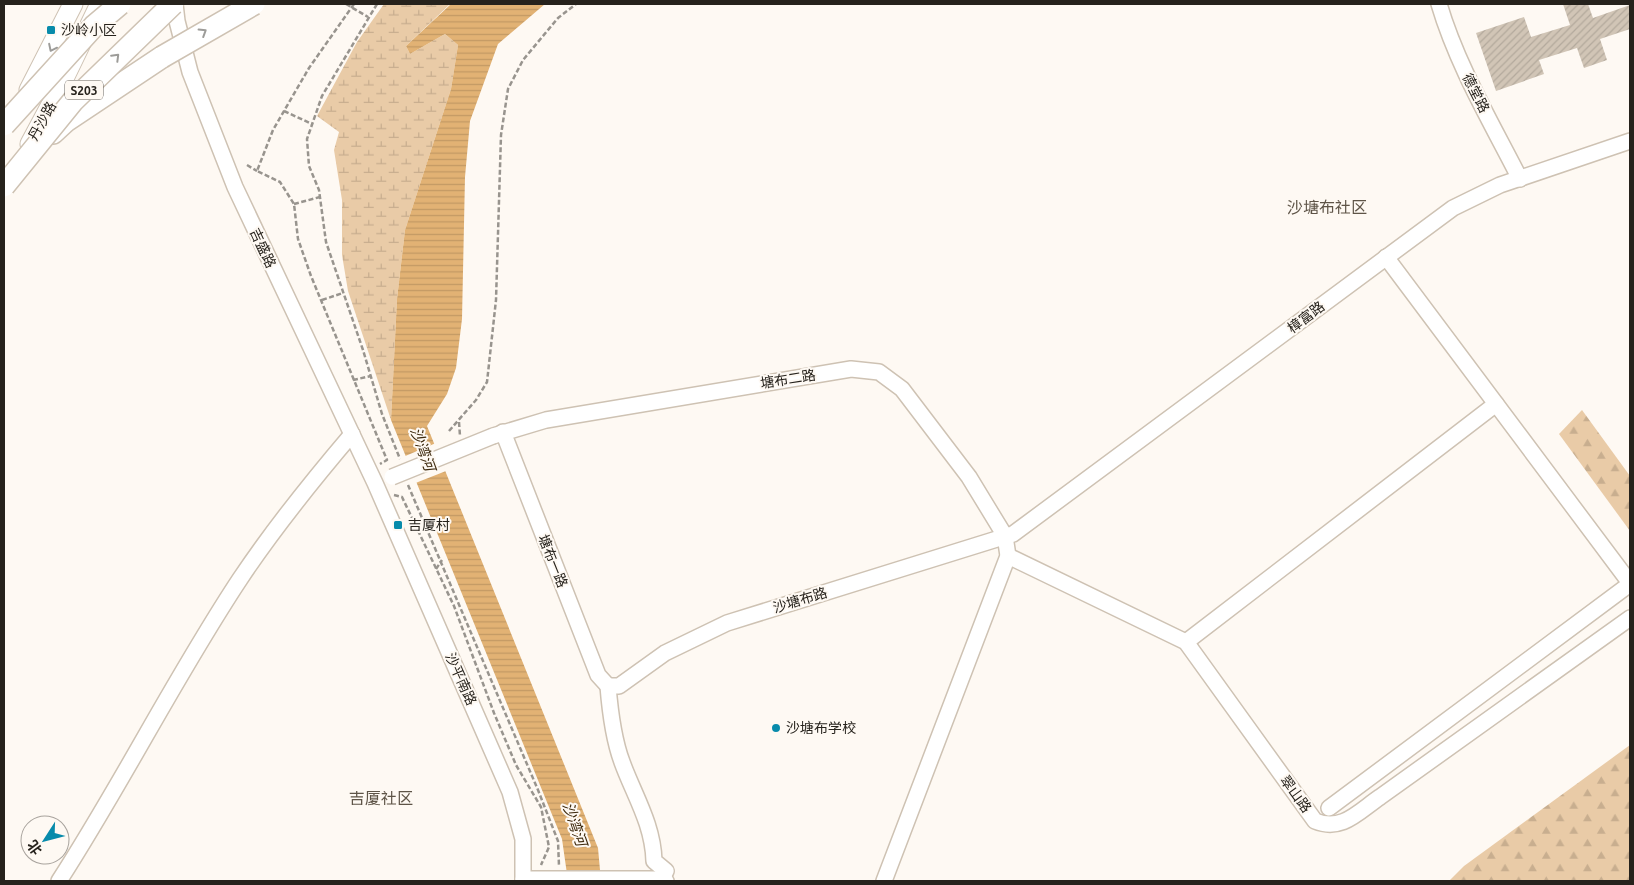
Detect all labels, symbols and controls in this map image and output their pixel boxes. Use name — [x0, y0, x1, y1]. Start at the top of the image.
place label: 沙岭小区 — [61, 22, 117, 38]
marker: 沙岭小区 — [45, 24, 57, 36]
one-way arrow — [198, 28, 207, 38]
one-way arrow — [47, 43, 58, 52]
one-way arrow — [111, 54, 120, 63]
street label: 德堂路 — [1459, 71, 1493, 115]
road number: S203 — [65, 80, 103, 100]
street label: 丹沙路 — [25, 99, 59, 143]
district label: 沙塘布社区 — [1287, 198, 1367, 216]
street label: 吉盛路 — [247, 226, 279, 270]
street label: 樟富路 — [1284, 298, 1328, 336]
street label: 塘布二路 — [759, 367, 817, 391]
water label: 沙湾河 — [407, 425, 440, 476]
place label: 吉厦村 — [408, 517, 450, 533]
marker: 吉厦村 — [392, 519, 404, 531]
street label: 塘布一路 — [535, 532, 571, 590]
street label: 沙塘布路 — [771, 584, 829, 616]
street label: 沙平南路 — [442, 650, 480, 708]
place label: 沙塘布学校 — [786, 720, 856, 736]
marker: 沙塘布学校 — [770, 722, 782, 734]
street label: 翠山路 — [1277, 772, 1315, 816]
district label: 吉厦社区 — [349, 789, 413, 807]
water label: 沙湾河 — [560, 800, 591, 851]
north arrow — [20, 815, 70, 865]
text: 北 — [24, 837, 45, 858]

